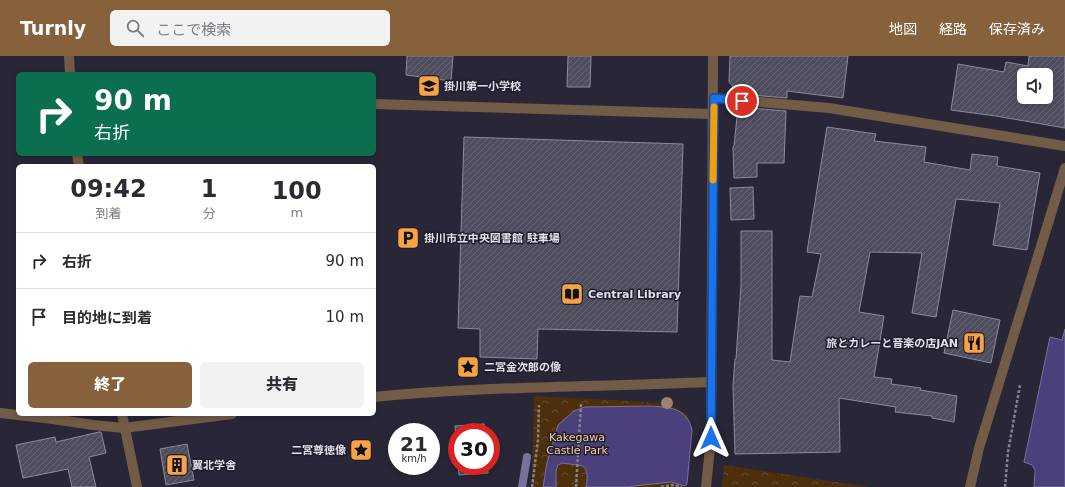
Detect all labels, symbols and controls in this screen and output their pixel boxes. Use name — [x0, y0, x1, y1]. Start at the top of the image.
search box — [110, 10, 390, 46]
text: Turnly — [20, 17, 86, 39]
icon: search — [124, 17, 146, 39]
text: ここで検索 — [156, 21, 231, 39]
text: 地図 — [889, 21, 917, 37]
text: 経路 — [939, 21, 967, 37]
text: 保存済み — [989, 21, 1045, 37]
map controls — [1017, 68, 1053, 104]
button: sound — [1017, 68, 1053, 104]
school or university icon: 掛川第一小学校 — [416, 73, 442, 99]
place label: 掛川第一小学校 — [444, 80, 521, 93]
text: 90 m — [94, 84, 172, 117]
pin — [725, 84, 759, 118]
icon: right — [28, 88, 80, 140]
icon: arrive — [731, 90, 753, 112]
text: 右折 — [94, 122, 130, 143]
text: 09:42 — [70, 175, 147, 203]
text: 1 — [201, 175, 217, 203]
text: 100 — [272, 177, 322, 205]
text: m — [290, 205, 303, 220]
text: 到着 — [95, 206, 121, 221]
text: 分 — [203, 206, 216, 221]
parking icon: 掛川市立中央図書館 駐車場 — [395, 225, 421, 251]
place label: 掛川市立中央図書館 駐車場 — [424, 232, 560, 245]
icon: right — [28, 250, 50, 272]
text: 90 m — [326, 252, 364, 270]
text: 右折 — [62, 253, 92, 271]
library icon: Central Library — [559, 281, 585, 307]
place label: Central Library — [588, 288, 681, 301]
icon: arrive — [28, 306, 50, 328]
text: 10 m — [326, 308, 364, 326]
text: 目的地に到着 — [62, 309, 152, 327]
restaurant icon: 旅とカレーと音楽の店JAN — [961, 330, 987, 356]
place label: 旅とカレーと音楽の店JAN — [826, 337, 958, 350]
place icon: 二宮金次郎の像 — [455, 354, 481, 380]
place label: 二宮金次郎の像 — [484, 361, 561, 374]
button: 終了 — [28, 362, 192, 408]
button: 共有 — [200, 362, 364, 408]
position arrow — [690, 417, 732, 459]
speed limit sign: 30 — [448, 423, 500, 475]
park label: Kakegawa Castle Park — [546, 431, 608, 457]
text: 21 — [400, 432, 428, 456]
place icon: 二宮尊徳像 — [348, 437, 374, 463]
place label: 二宮尊徳像 — [291, 444, 346, 457]
building icon: 翼北学舎 — [164, 452, 190, 478]
text: km/h — [401, 453, 427, 464]
place label: 翼北学舎 — [192, 459, 237, 472]

